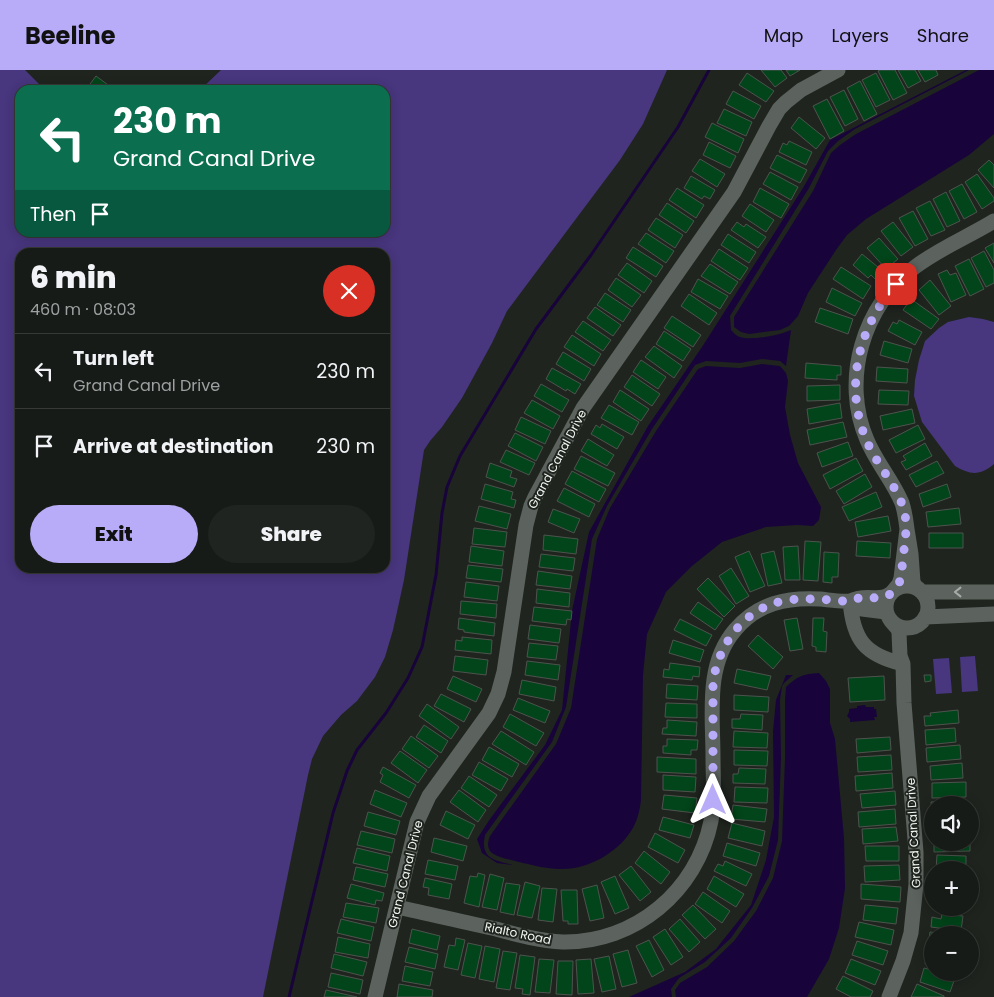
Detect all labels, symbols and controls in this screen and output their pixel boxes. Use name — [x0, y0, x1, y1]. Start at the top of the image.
text: Beeline — [25, 19, 116, 52]
text: Map — [764, 23, 804, 48]
text: Layers — [832, 23, 889, 48]
text: Share — [917, 23, 969, 48]
text: 230 m — [113, 96, 221, 145]
icon: left — [30, 105, 95, 170]
text: Grand Canal Drive — [113, 143, 315, 174]
icon: arrive — [86, 200, 114, 228]
text: Then — [30, 201, 76, 228]
text: 6 min — [30, 256, 117, 299]
pin — [875, 263, 917, 305]
button: close — [323, 265, 375, 317]
icon: arrive — [882, 270, 910, 298]
text: 460 m · 08:03 — [30, 298, 136, 321]
text: Turn left — [73, 345, 154, 372]
icon: left — [30, 357, 58, 385]
text: 230 m — [316, 358, 375, 385]
text: Grand Canal Drive — [73, 374, 220, 397]
street label: Grand Canal Drive — [524, 406, 590, 512]
icon: arrive — [30, 432, 58, 460]
text: Arrive at destination — [73, 433, 274, 460]
text: 230 m — [316, 433, 375, 460]
button: Exit — [30, 505, 198, 563]
button: Share — [208, 505, 375, 563]
one-way arrow — [954, 587, 962, 597]
position arrow — [686, 773, 738, 825]
street label: Grand Canal Drive — [902, 777, 924, 889]
map controls — [924, 796, 979, 981]
button: sound — [924, 796, 979, 851]
street label: Grand Canal Drive — [383, 818, 427, 930]
button: + — [924, 861, 979, 916]
street label: Rialto Road — [483, 918, 553, 948]
button: − — [924, 926, 979, 981]

